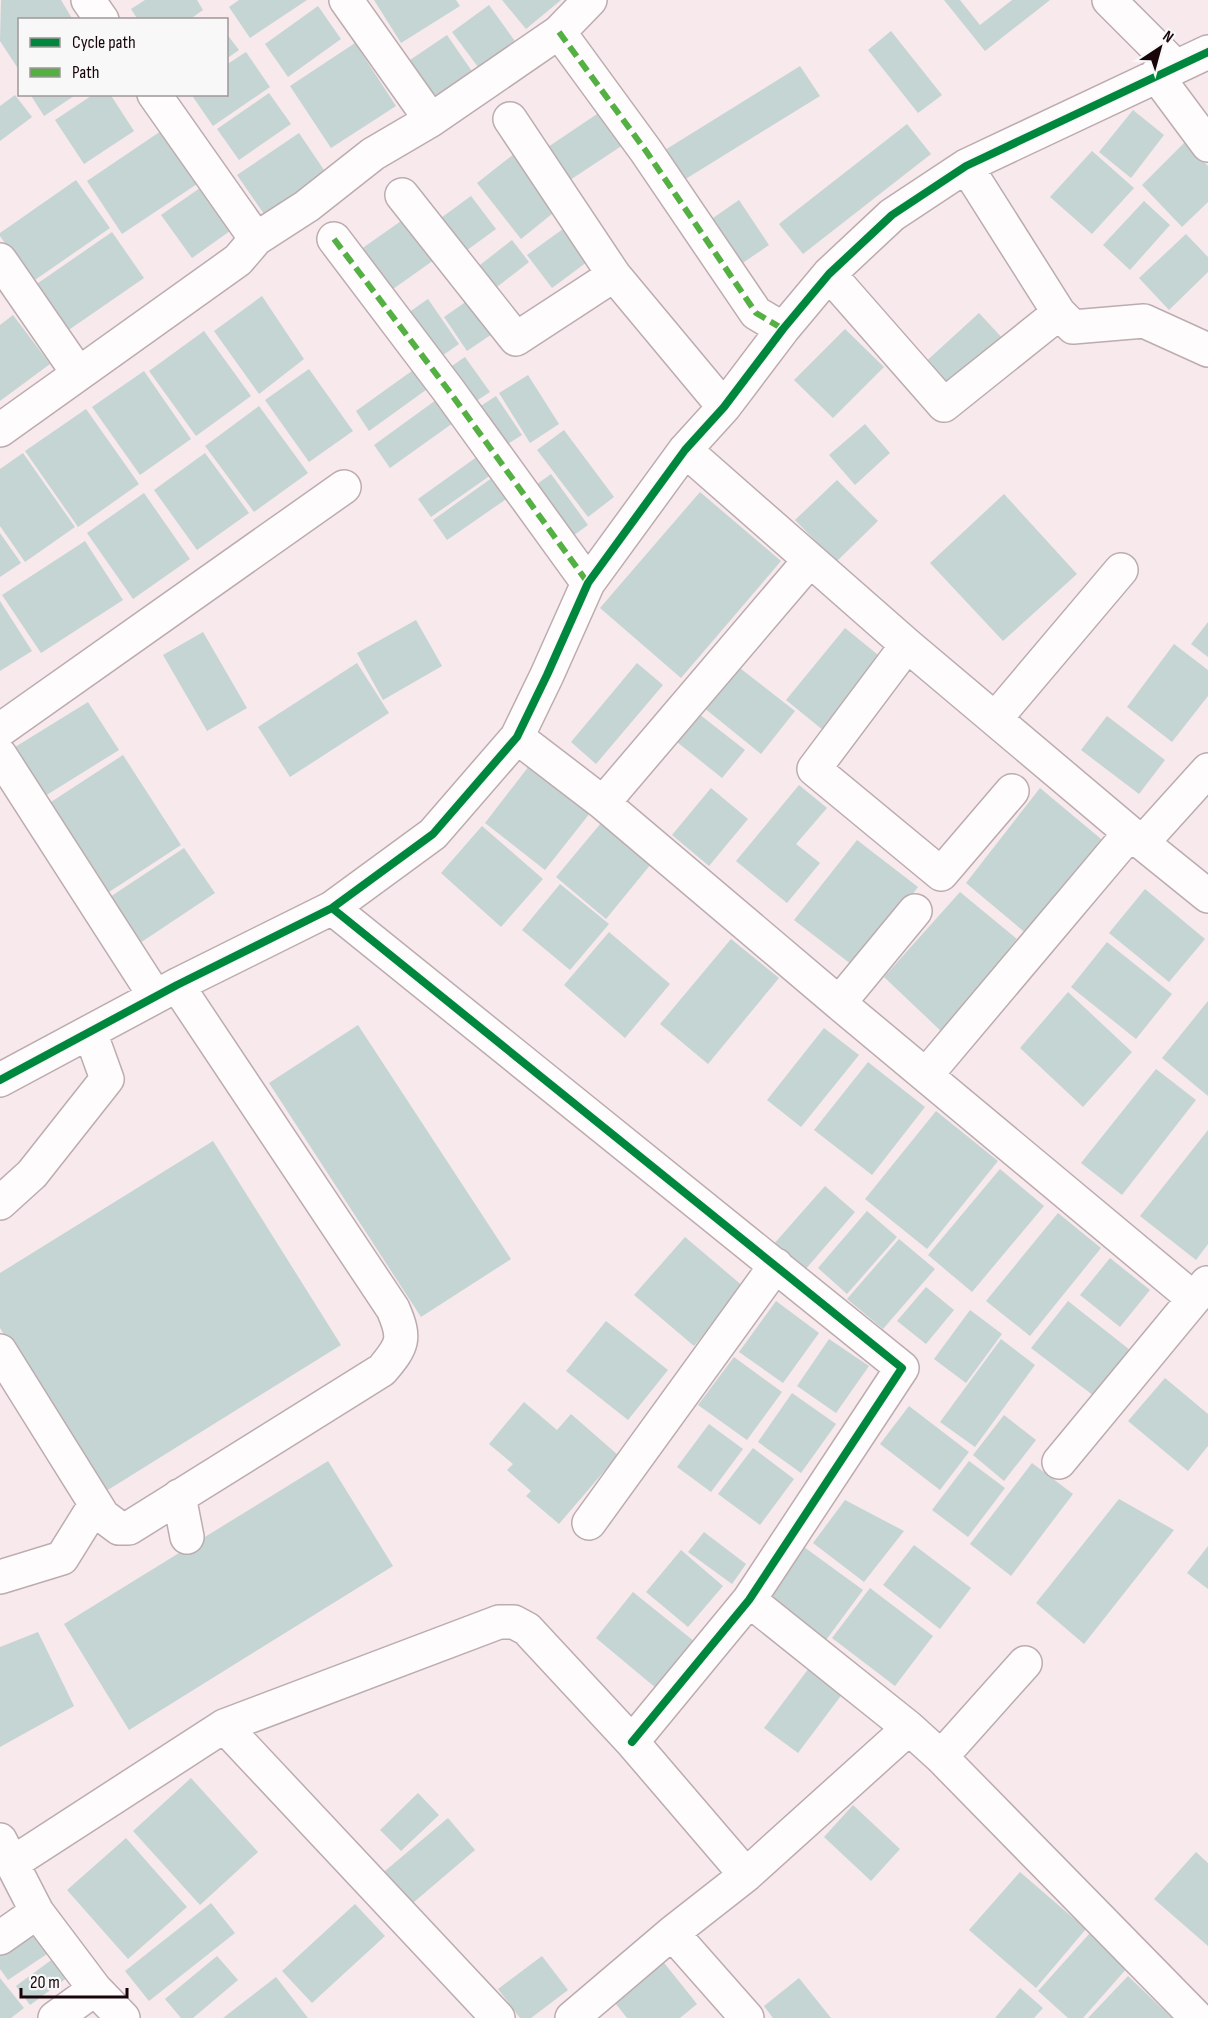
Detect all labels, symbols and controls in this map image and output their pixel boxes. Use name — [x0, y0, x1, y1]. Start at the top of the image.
legend — [18, 18, 228, 96]
north arrow — [1130, 18, 1190, 78]
text: N — [1159, 27, 1177, 47]
text: Cycle path — [72, 32, 136, 53]
text: Path — [72, 62, 100, 83]
scale bar — [21, 1961, 128, 1999]
text: 20 m — [30, 1972, 60, 1993]

